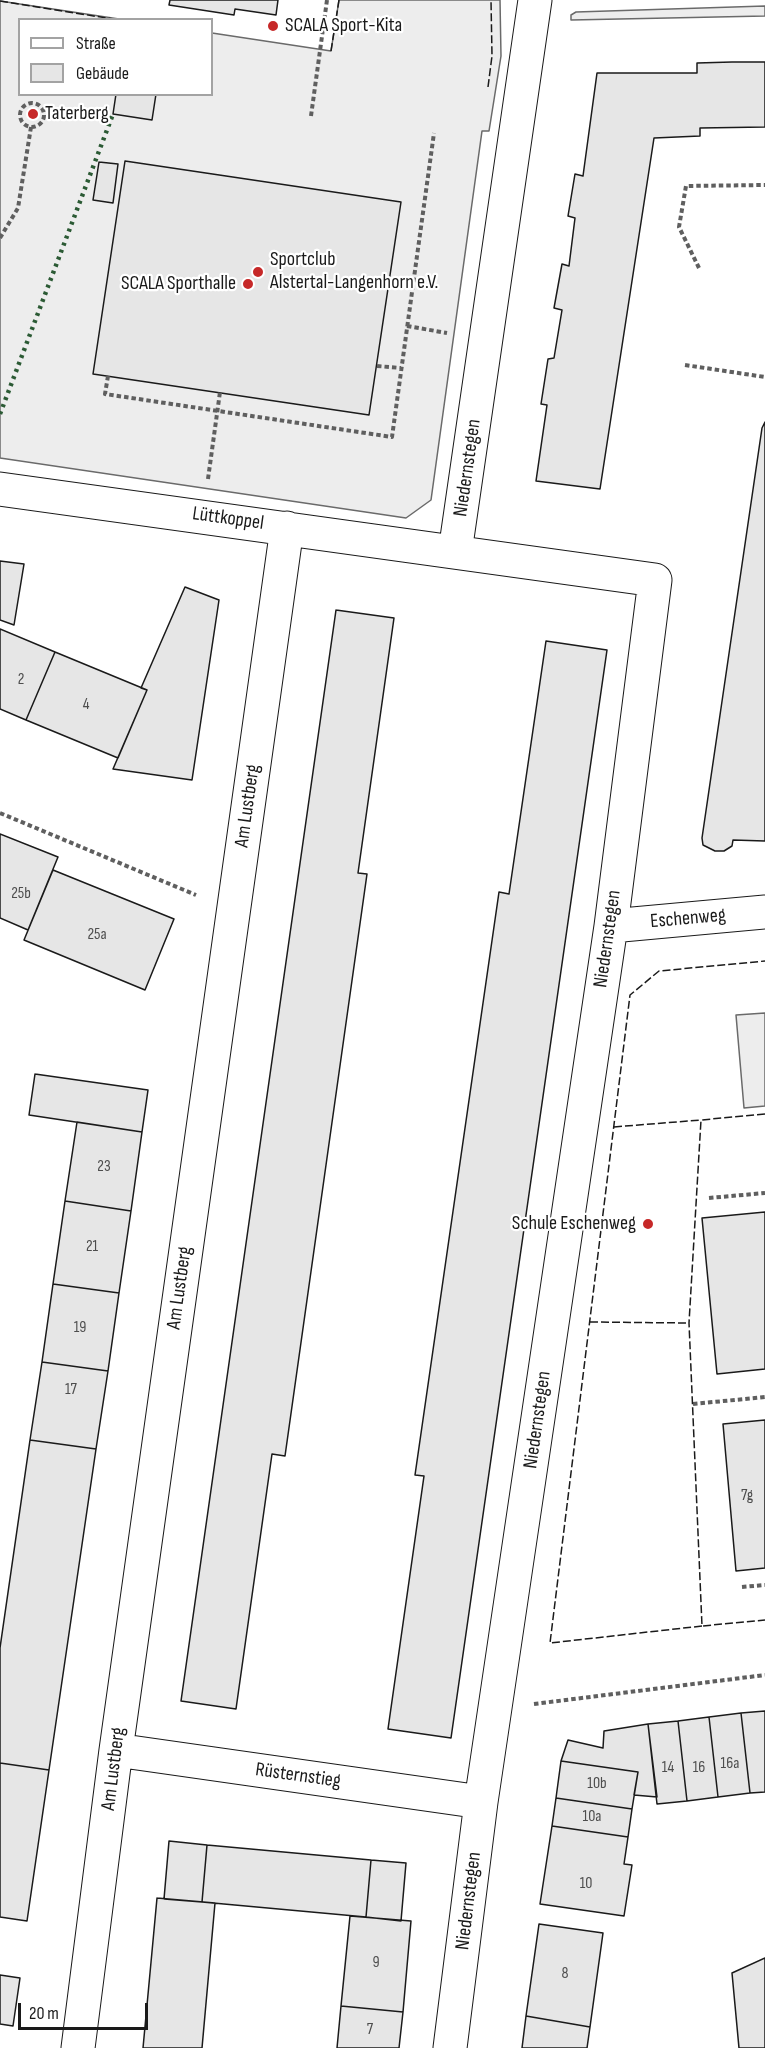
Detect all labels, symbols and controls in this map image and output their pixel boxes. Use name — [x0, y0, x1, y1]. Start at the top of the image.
place label: SCALA Sport-Kita — [285, 14, 402, 38]
legend — [18, 18, 213, 96]
marker: SCALA Sport-Kita — [266, 19, 280, 33]
text: Straße — [76, 33, 116, 54]
text: Gebäude — [76, 63, 129, 84]
place label: Taterberg — [45, 102, 109, 126]
marker: Taterberg — [26, 107, 40, 121]
place label: Sportclub Alstertal-Langenhorn e.V. — [270, 248, 438, 295]
marker: Sportclub Alstertal-Langenhorn e.V. — [251, 265, 265, 279]
place label: SCALA Sporthalle — [121, 272, 236, 296]
marker: SCALA Sporthalle — [241, 277, 255, 291]
street label: Niedernstegen — [449, 418, 487, 518]
street label: Lüttkoppel — [191, 502, 265, 536]
house number: 2 — [18, 670, 24, 690]
house number: 4 — [83, 695, 89, 715]
street label: Am Lustberg — [230, 763, 266, 849]
house number: 25b — [11, 884, 31, 904]
street label: Niedernstegen — [589, 889, 627, 989]
street label: Eschenweg — [649, 904, 727, 934]
house number: 25a — [87, 925, 107, 945]
house number: 23 — [97, 1157, 111, 1177]
place label: Schule Eschenweg — [512, 1212, 636, 1236]
marker: Schule Eschenweg — [641, 1217, 655, 1231]
house number: 21 — [86, 1237, 98, 1257]
street label: Am Lustberg — [162, 1245, 198, 1331]
house number: 19 — [74, 1318, 86, 1338]
street label: Niedernstegen — [519, 1370, 557, 1470]
house number: 17 — [65, 1380, 77, 1400]
house number: 7g — [741, 1486, 753, 1506]
street label: Am Lustberg — [97, 1726, 131, 1812]
house number: 16a — [721, 1754, 739, 1774]
street label: Rüsternstieg — [254, 1758, 342, 1794]
house number: 14 — [662, 1758, 674, 1778]
house number: 16 — [693, 1758, 705, 1778]
house number: 10b — [587, 1774, 607, 1794]
house number: 10a — [583, 1807, 601, 1827]
street label: Niedernstegen — [451, 1851, 487, 1951]
house number: 10 — [580, 1874, 592, 1894]
house number: 9 — [372, 1953, 380, 1973]
house number: 8 — [561, 1964, 569, 1984]
scale bar — [21, 1991, 152, 2029]
text: 20 m — [29, 2003, 59, 2024]
house number: 7 — [367, 2020, 373, 2040]

